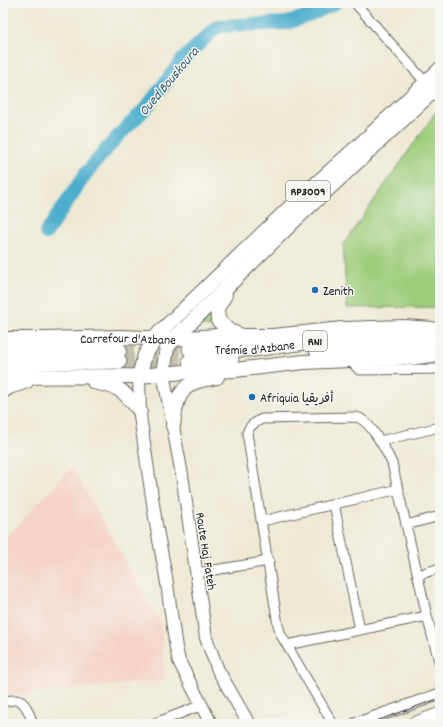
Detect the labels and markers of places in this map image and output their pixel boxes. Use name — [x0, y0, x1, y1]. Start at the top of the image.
place label: Zenith — [323, 283, 354, 302]
marker: Zenith — [310, 285, 320, 295]
place label: Afriquia أفريقيا — [260, 390, 334, 409]
marker: Afriquia أفريقيا — [247, 392, 257, 402]

